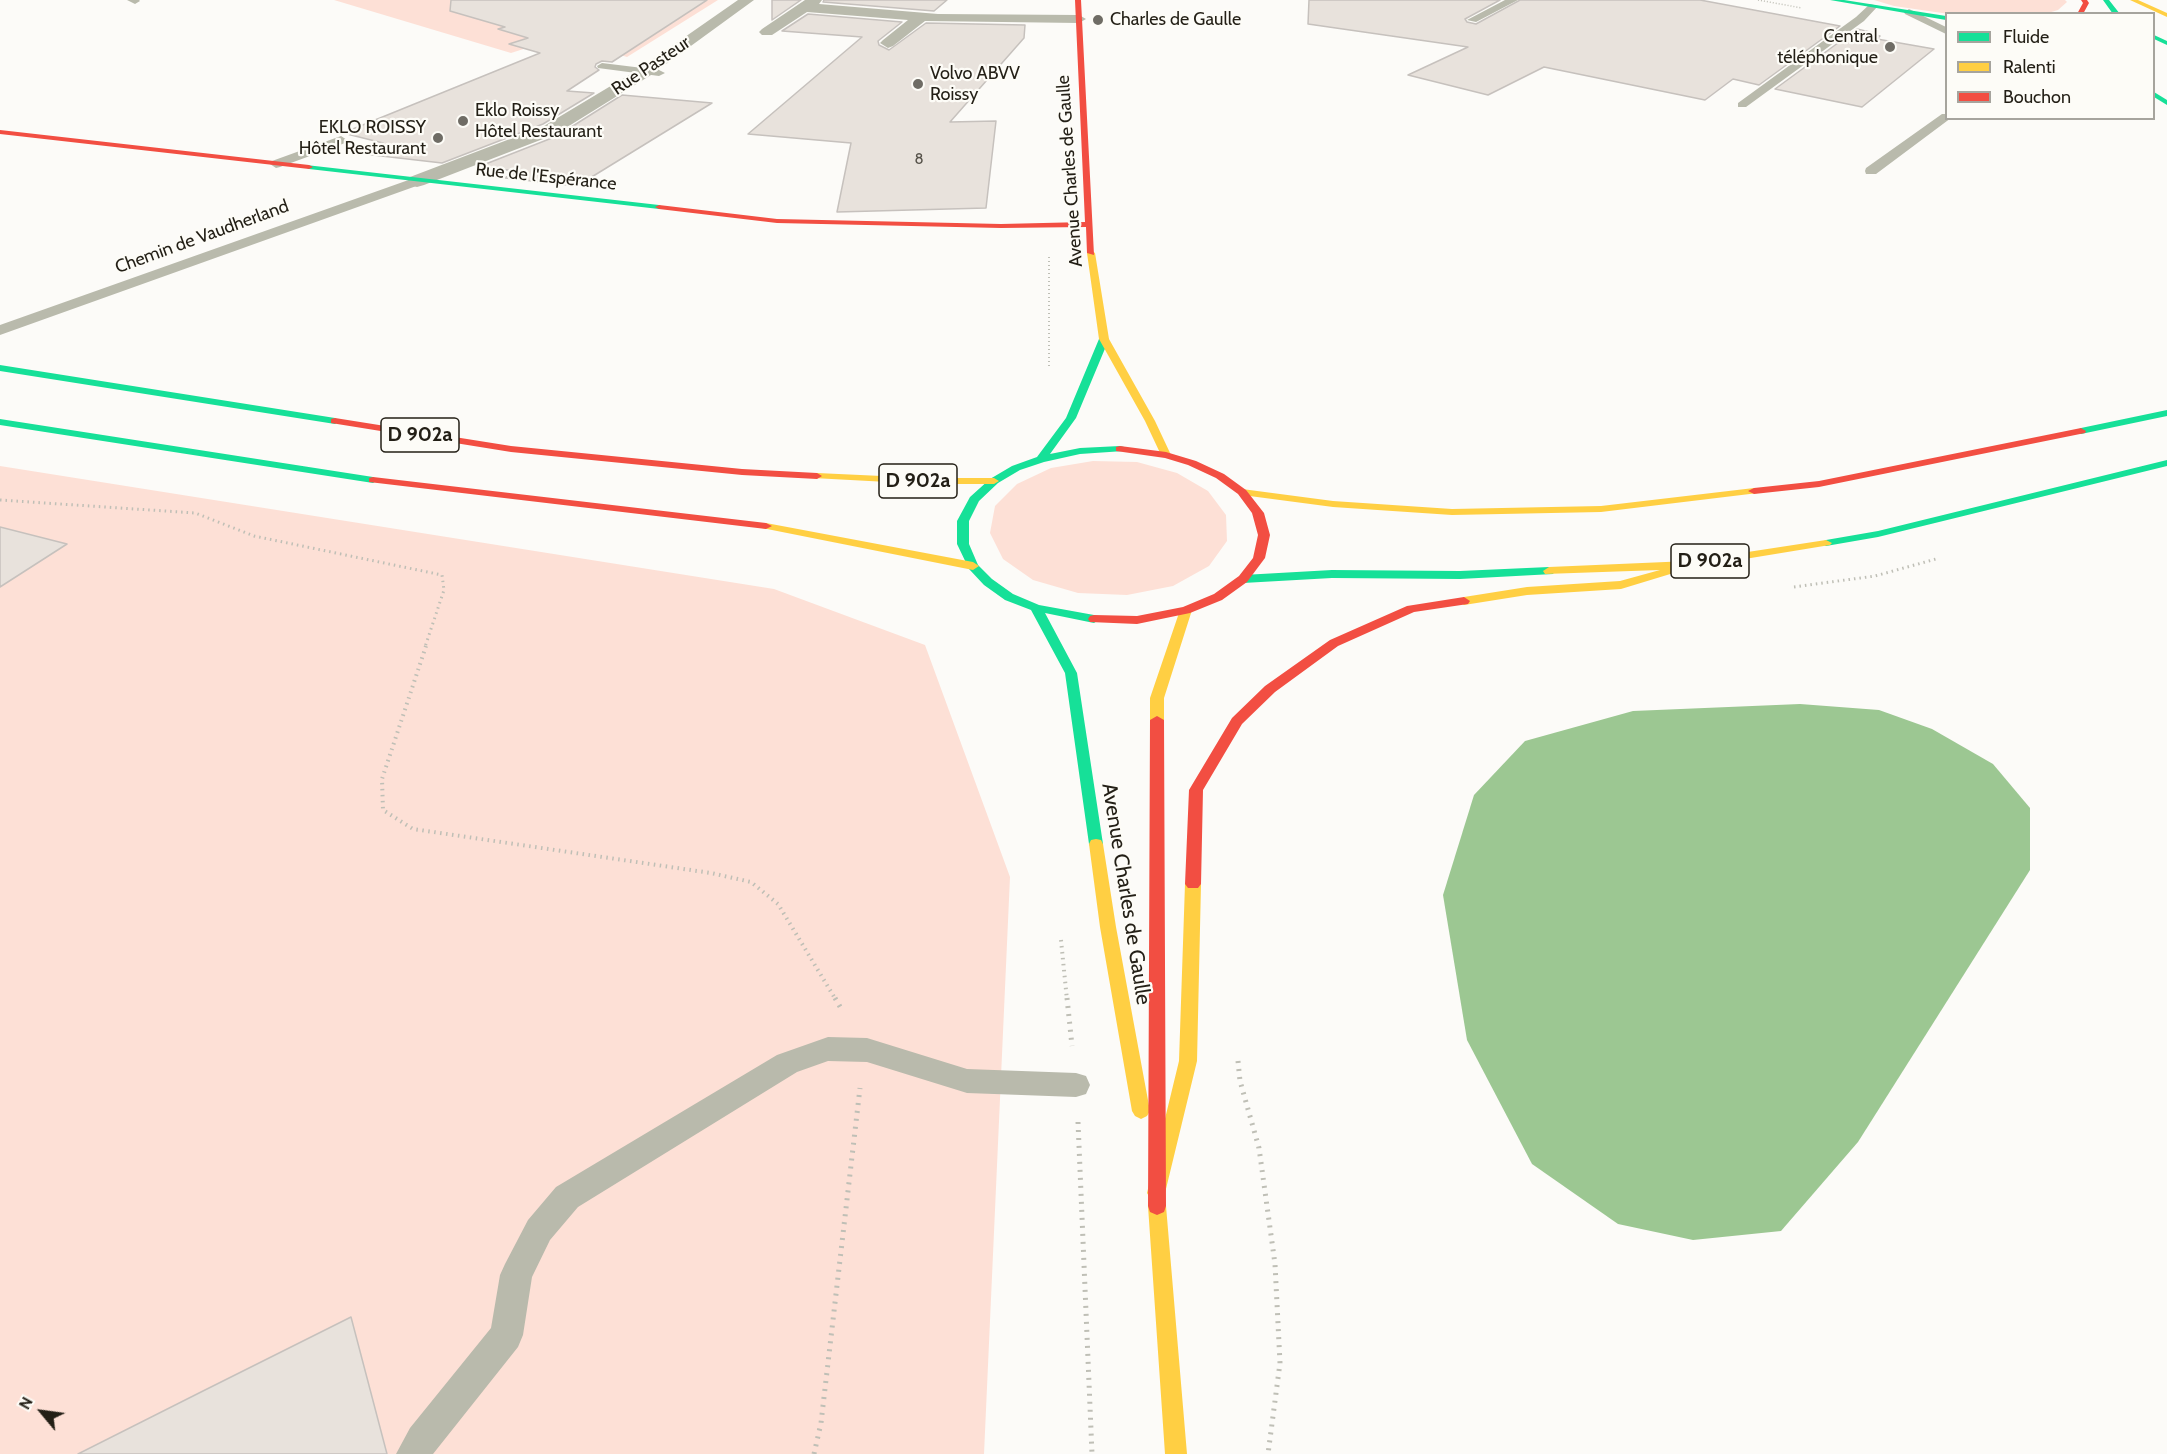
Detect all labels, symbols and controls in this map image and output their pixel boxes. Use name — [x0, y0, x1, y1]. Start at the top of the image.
place label: Charles de Gaulle — [1110, 9, 1241, 31]
legend — [1945, 12, 2155, 120]
marker: Charles de Gaulle — [1091, 13, 1105, 27]
place label: Central téléphonique — [1777, 26, 1878, 68]
text: Fluide — [2003, 26, 2049, 48]
street label: Rue Pasteur — [608, 32, 694, 100]
marker: Central téléphonique — [1883, 40, 1897, 54]
text: Ralenti — [2003, 56, 2056, 78]
place label: Volvo ABVV Roissy — [930, 63, 1020, 106]
street label: Avenue Charles de Gaulle — [1053, 74, 1087, 268]
marker: Volvo ABVV Roissy — [911, 77, 925, 91]
text: Bouchon — [2003, 86, 2071, 108]
place label: Eklo Roissy Hôtel Restaurant — [475, 100, 602, 142]
marker: Eklo Roissy Hôtel Restaurant — [456, 114, 470, 128]
place label: EKLO ROISSY Hôtel Restaurant — [299, 117, 426, 160]
marker: EKLO ROISSY Hôtel Restaurant — [431, 131, 445, 145]
house number: 8 — [914, 151, 924, 169]
street label: Rue de l'Espérance — [474, 159, 618, 195]
street label: Chemin de Vaudherland — [112, 196, 292, 278]
road number: D 902a — [381, 418, 459, 452]
road number: D 902a — [879, 464, 957, 498]
road number: D 902a — [1671, 544, 1749, 578]
street label: Avenue Charles de Gaulle — [1096, 781, 1156, 1007]
north arrow — [12, 1382, 72, 1442]
text: N — [15, 1393, 37, 1413]

